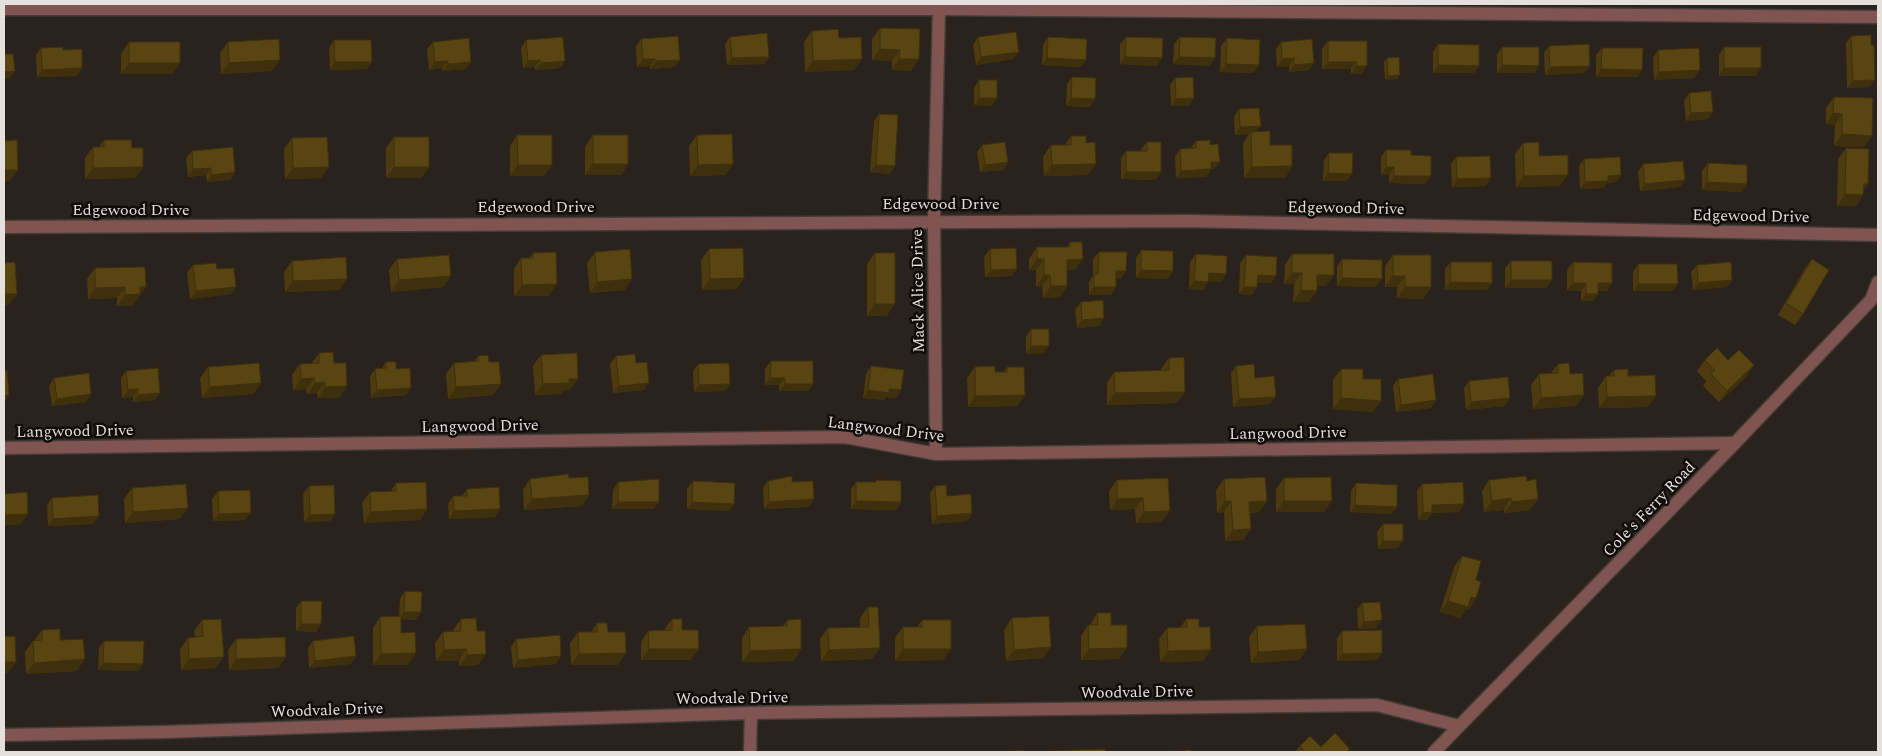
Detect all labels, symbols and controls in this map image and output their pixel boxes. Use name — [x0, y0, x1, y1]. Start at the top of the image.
street label: Edgewood Drive — [882, 192, 1000, 216]
street label: Edgewood Drive — [477, 195, 595, 219]
street label: Edgewood Drive — [1287, 195, 1405, 221]
street label: Edgewood Drive — [72, 198, 190, 222]
street label: Edgewood Drive — [1692, 203, 1810, 229]
street label: Mack Alice Drive — [905, 229, 931, 353]
street label: Langwood Drive — [826, 410, 946, 448]
street label: Langwood Drive — [421, 413, 539, 439]
street label: Langwood Drive — [16, 418, 134, 444]
street label: Langwood Drive — [1229, 420, 1347, 446]
street label: Cole's Ferry Road — [1597, 456, 1701, 562]
street label: Woodvale Drive — [1080, 679, 1194, 705]
street label: Woodvale Drive — [675, 685, 789, 711]
street label: Woodvale Drive — [270, 696, 384, 724]

